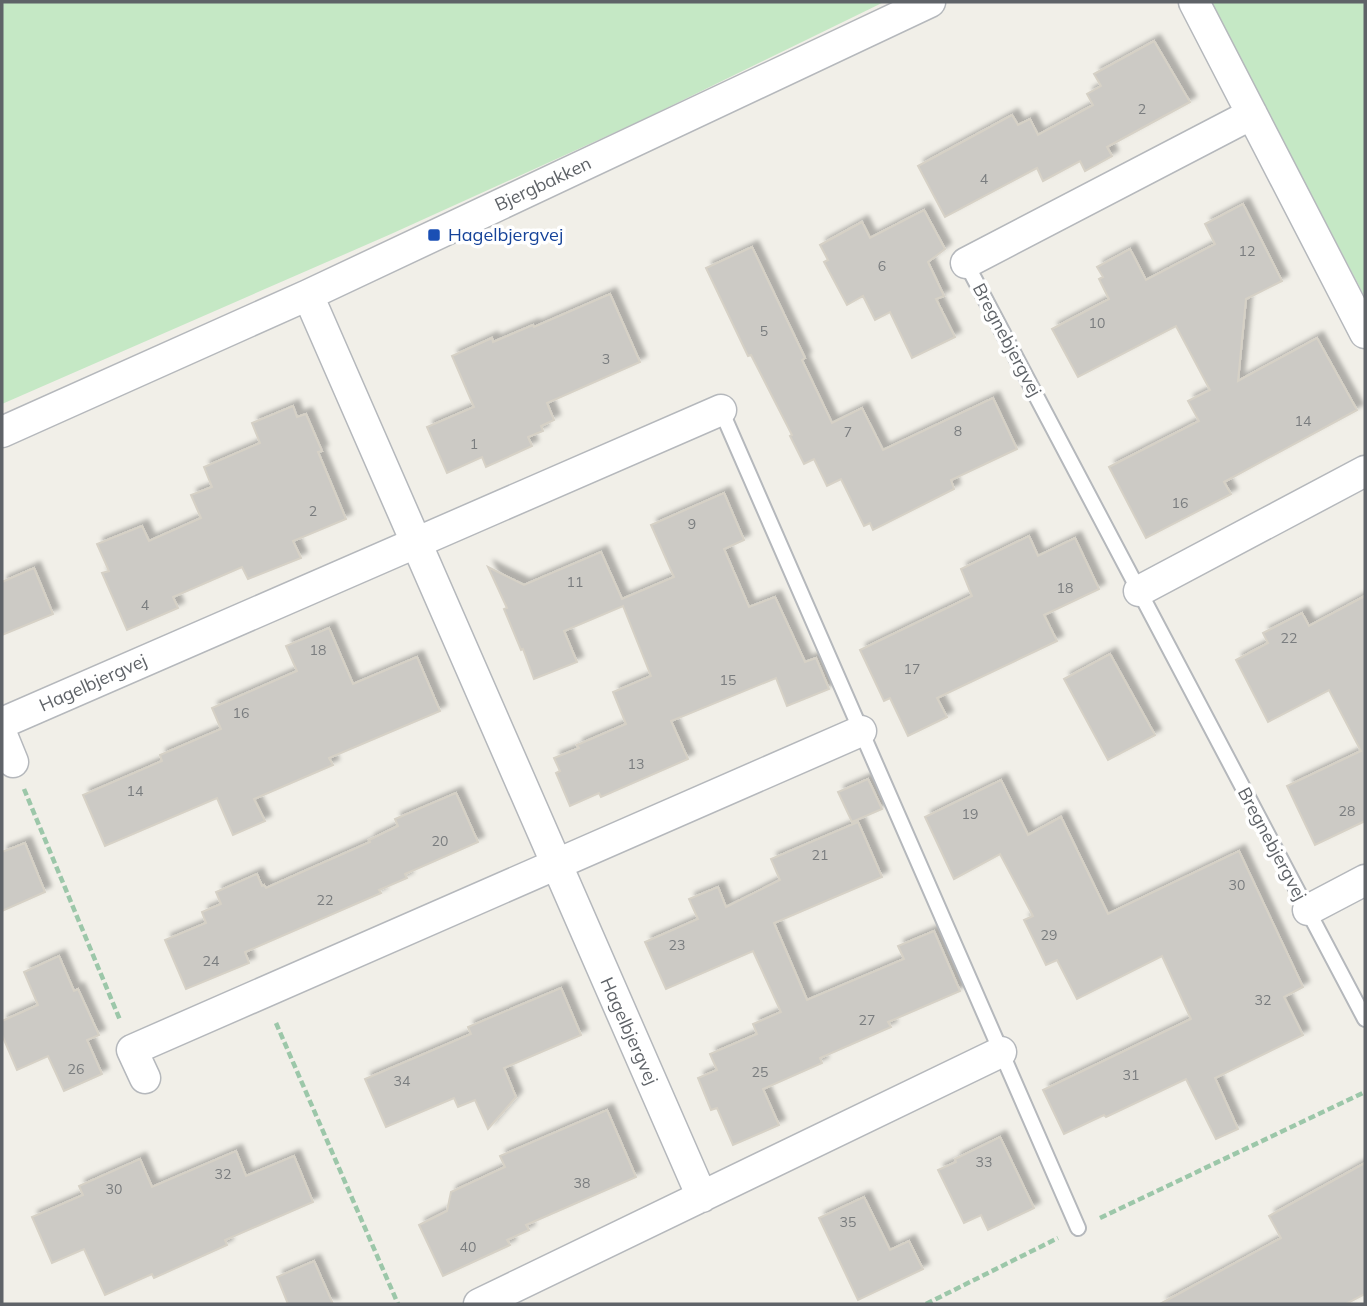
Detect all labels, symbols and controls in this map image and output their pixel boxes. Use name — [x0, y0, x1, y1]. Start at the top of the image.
house number: 2 — [1138, 100, 1146, 118]
street label: Bjergbakken — [491, 151, 595, 216]
house number: 4 — [980, 170, 989, 188]
place label: Hagelbjergvej — [448, 223, 563, 246]
marker: Hagelbjergvej — [426, 227, 442, 243]
house number: 12 — [1239, 242, 1255, 260]
house number: 6 — [878, 257, 886, 275]
street label: Bregnebjergvej — [968, 279, 1047, 400]
house number: 10 — [1089, 314, 1105, 332]
house number: 5 — [760, 322, 768, 340]
house number: 3 — [602, 350, 610, 368]
house number: 14 — [1295, 412, 1312, 430]
house number: 8 — [954, 422, 962, 440]
house number: 7 — [844, 423, 852, 441]
house number: 1 — [470, 435, 478, 453]
house number: 16 — [1172, 494, 1188, 512]
house number: 2 — [309, 502, 317, 520]
house number: 9 — [688, 515, 696, 533]
house number: 11 — [567, 573, 583, 591]
house number: 18 — [1057, 579, 1073, 597]
house number: 4 — [141, 596, 150, 614]
house number: 22 — [1281, 629, 1297, 647]
house number: 18 — [310, 641, 326, 659]
street label: Hagelbjergvej — [36, 649, 150, 716]
house number: 17 — [904, 660, 920, 678]
house number: 15 — [720, 671, 736, 689]
house number: 16 — [233, 704, 249, 722]
house number: 13 — [628, 755, 644, 773]
house number: 14 — [127, 782, 144, 800]
street label: Bregnebjergvej — [1233, 783, 1312, 904]
house number: 28 — [1339, 802, 1355, 820]
house number: 19 — [962, 805, 978, 823]
house number: 20 — [432, 832, 448, 850]
house number: 21 — [812, 846, 828, 864]
house number: 30 — [1229, 876, 1245, 894]
house number: 22 — [317, 891, 333, 909]
house number: 29 — [1041, 926, 1057, 944]
house number: 23 — [669, 936, 685, 954]
house number: 24 — [203, 952, 220, 970]
street label: Hagelbjergvej — [596, 974, 663, 1088]
house number: 32 — [1255, 991, 1271, 1009]
house number: 27 — [859, 1011, 875, 1029]
house number: 26 — [68, 1060, 84, 1078]
house number: 25 — [752, 1063, 768, 1081]
house number: 31 — [1123, 1066, 1139, 1084]
house number: 34 — [394, 1072, 411, 1090]
house number: 33 — [976, 1153, 992, 1171]
house number: 32 — [215, 1165, 231, 1183]
house number: 38 — [574, 1174, 590, 1192]
house number: 30 — [106, 1180, 122, 1198]
house number: 35 — [840, 1213, 856, 1231]
house number: 40 — [460, 1238, 476, 1256]

